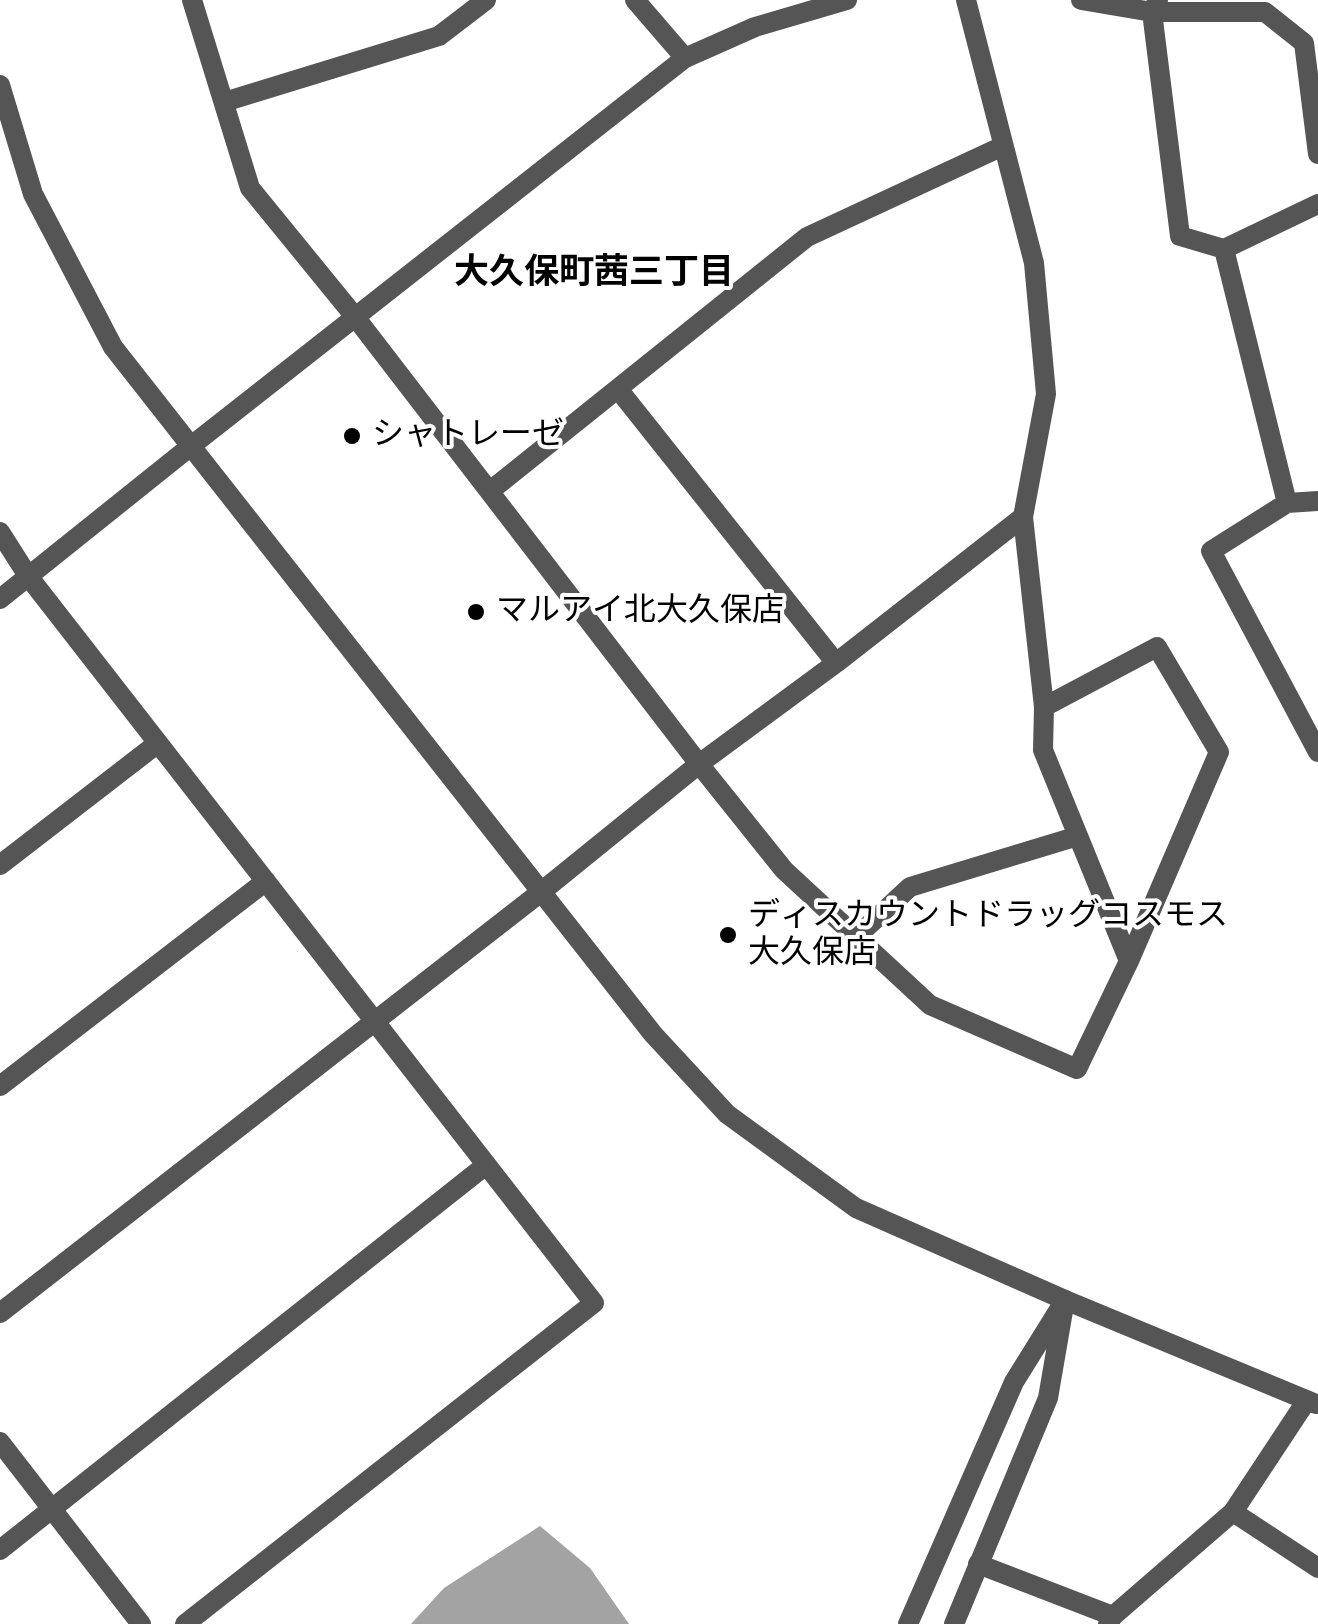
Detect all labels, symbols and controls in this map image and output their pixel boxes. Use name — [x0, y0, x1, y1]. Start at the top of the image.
district label: 大久保町茜三丁目 — [454, 253, 734, 295]
place label: シャトレーゼ — [372, 417, 564, 455]
marker: シャトレーゼ — [341, 425, 363, 447]
place label: マルアイ北大久保店 — [496, 593, 784, 631]
marker: マルアイ北大久保店 — [465, 601, 487, 623]
place label: ディスカウントドラッグコスモス 大久保店 — [748, 898, 1228, 973]
marker: ディスカウントドラッグコスモス 大久保店 — [717, 924, 739, 946]

